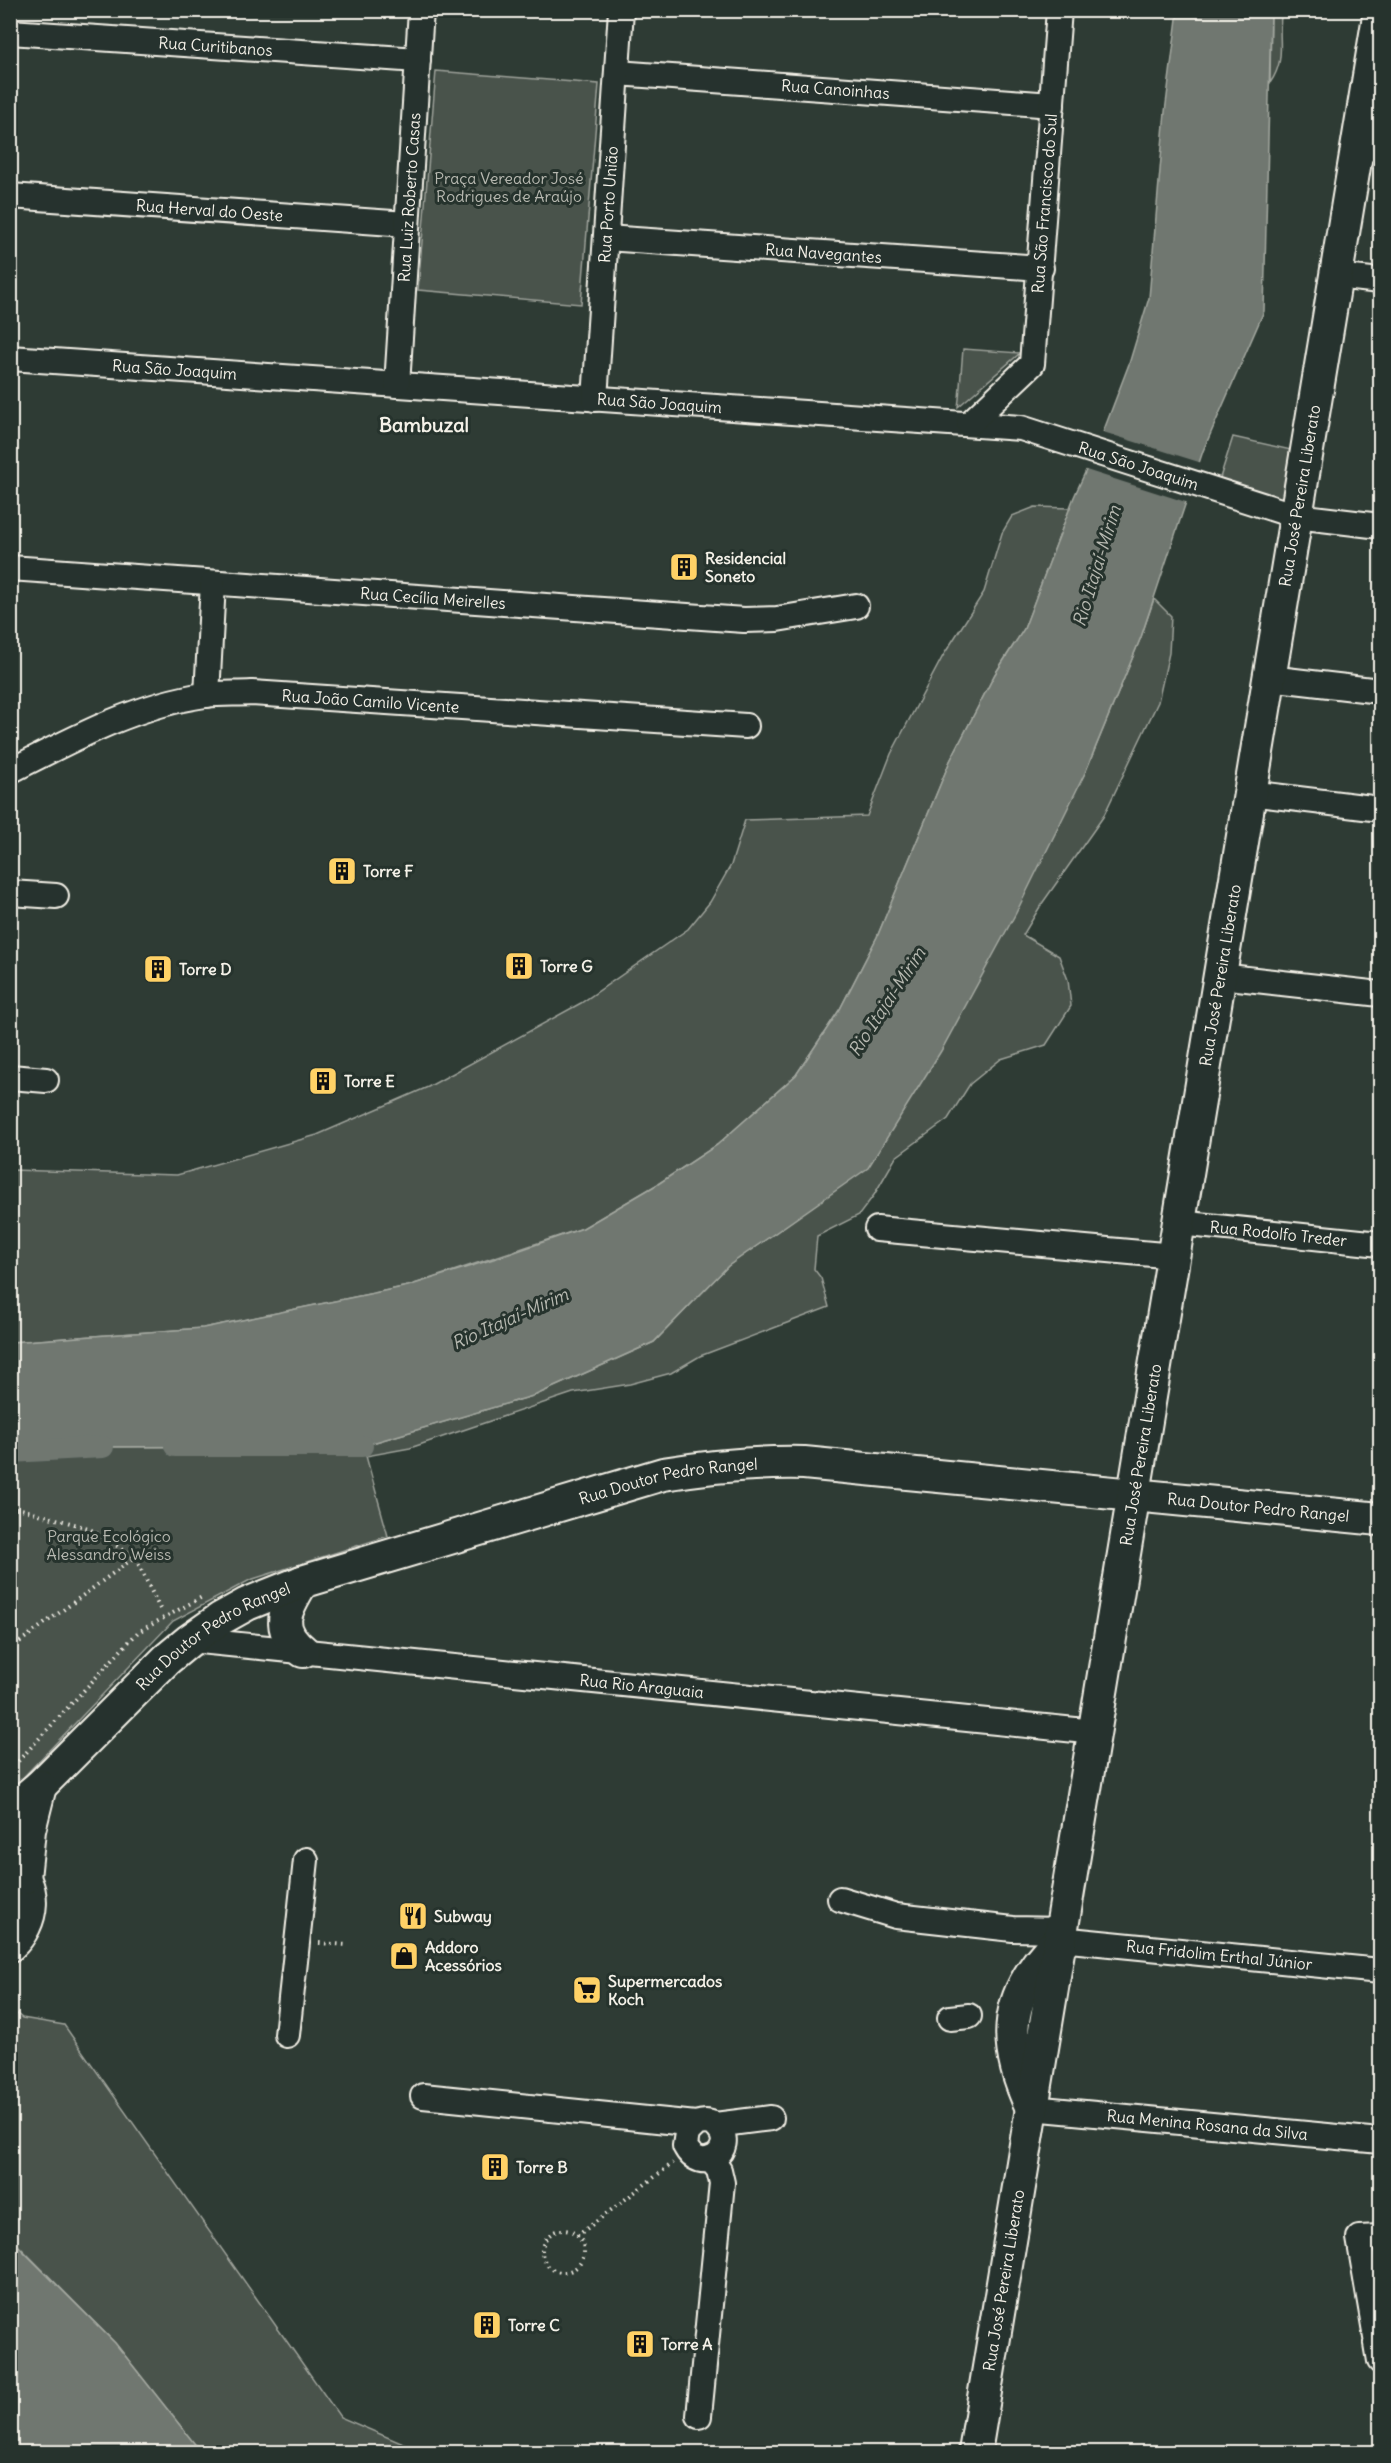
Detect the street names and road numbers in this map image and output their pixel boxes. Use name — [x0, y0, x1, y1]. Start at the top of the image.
street label: Rua Curitibanos — [158, 32, 273, 60]
street label: Rua Canoinhas — [780, 75, 890, 103]
street label: Rua Luiz Roberto Casas — [394, 112, 424, 283]
street label: Rua São Francisco do Sul — [1027, 113, 1061, 294]
street label: Rua Porto União — [594, 145, 622, 264]
street label: Rua Herval do Oeste — [135, 195, 284, 225]
street label: Rua Navegantes — [764, 239, 883, 267]
street label: Rua São Joaquim — [111, 355, 238, 384]
street label: Rua São Joaquim — [596, 389, 723, 417]
street label: Rua José Pereira Liberato — [1275, 403, 1324, 588]
street label: Rua São Joaquim — [1076, 437, 1201, 494]
street label: Rua Cecília Meirelles — [359, 583, 506, 613]
street label: Rua João Camilo Vicente — [281, 685, 460, 717]
street label: Rua José Pereira Liberato — [1195, 883, 1245, 1068]
street label: Rua Rodolfo Treder — [1209, 1216, 1348, 1251]
street label: Rua José Pereira Liberato — [1115, 1362, 1165, 1547]
street label: Rua Doutor Pedro Rangel — [576, 1454, 758, 1509]
street label: Rua Doutor Pedro Rangel — [1166, 1488, 1350, 1526]
street label: Rua Doutor Pedro Rangel — [132, 1578, 293, 1694]
street label: Rua Rio Araguaia — [579, 1670, 705, 1702]
street label: Rua Fridolim Erthal Júnior — [1125, 1936, 1314, 1974]
street label: Rua Menina Rosana da Silva — [1106, 2105, 1309, 2144]
street label: Rua José Pereira Liberato — [979, 2188, 1028, 2373]

